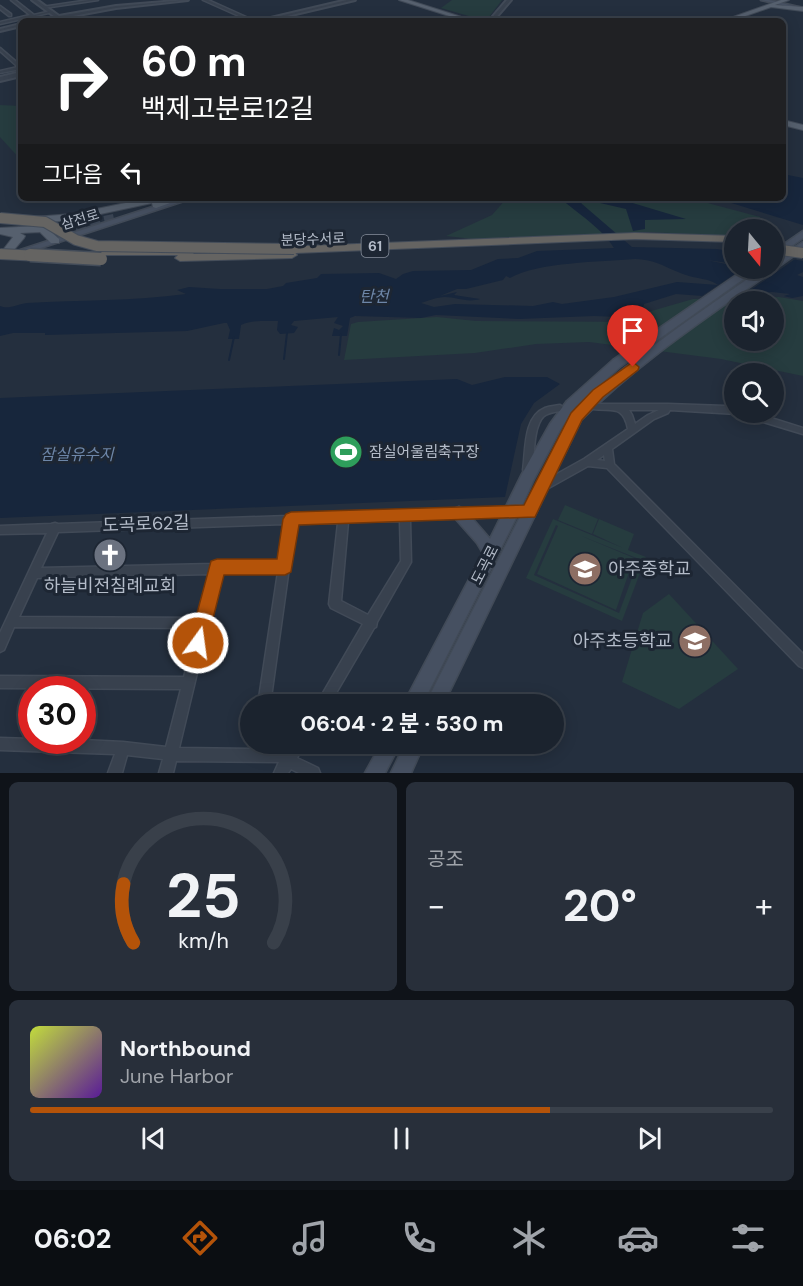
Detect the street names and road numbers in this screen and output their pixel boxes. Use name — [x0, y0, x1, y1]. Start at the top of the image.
street label: 삼전로 — [59, 205, 101, 233]
street label: 분당수서로 — [281, 229, 346, 249]
road number: 61 — [362, 235, 388, 257]
street label: 도곡로62길 — [102, 510, 190, 538]
street label: 도곡로 — [467, 542, 503, 588]

